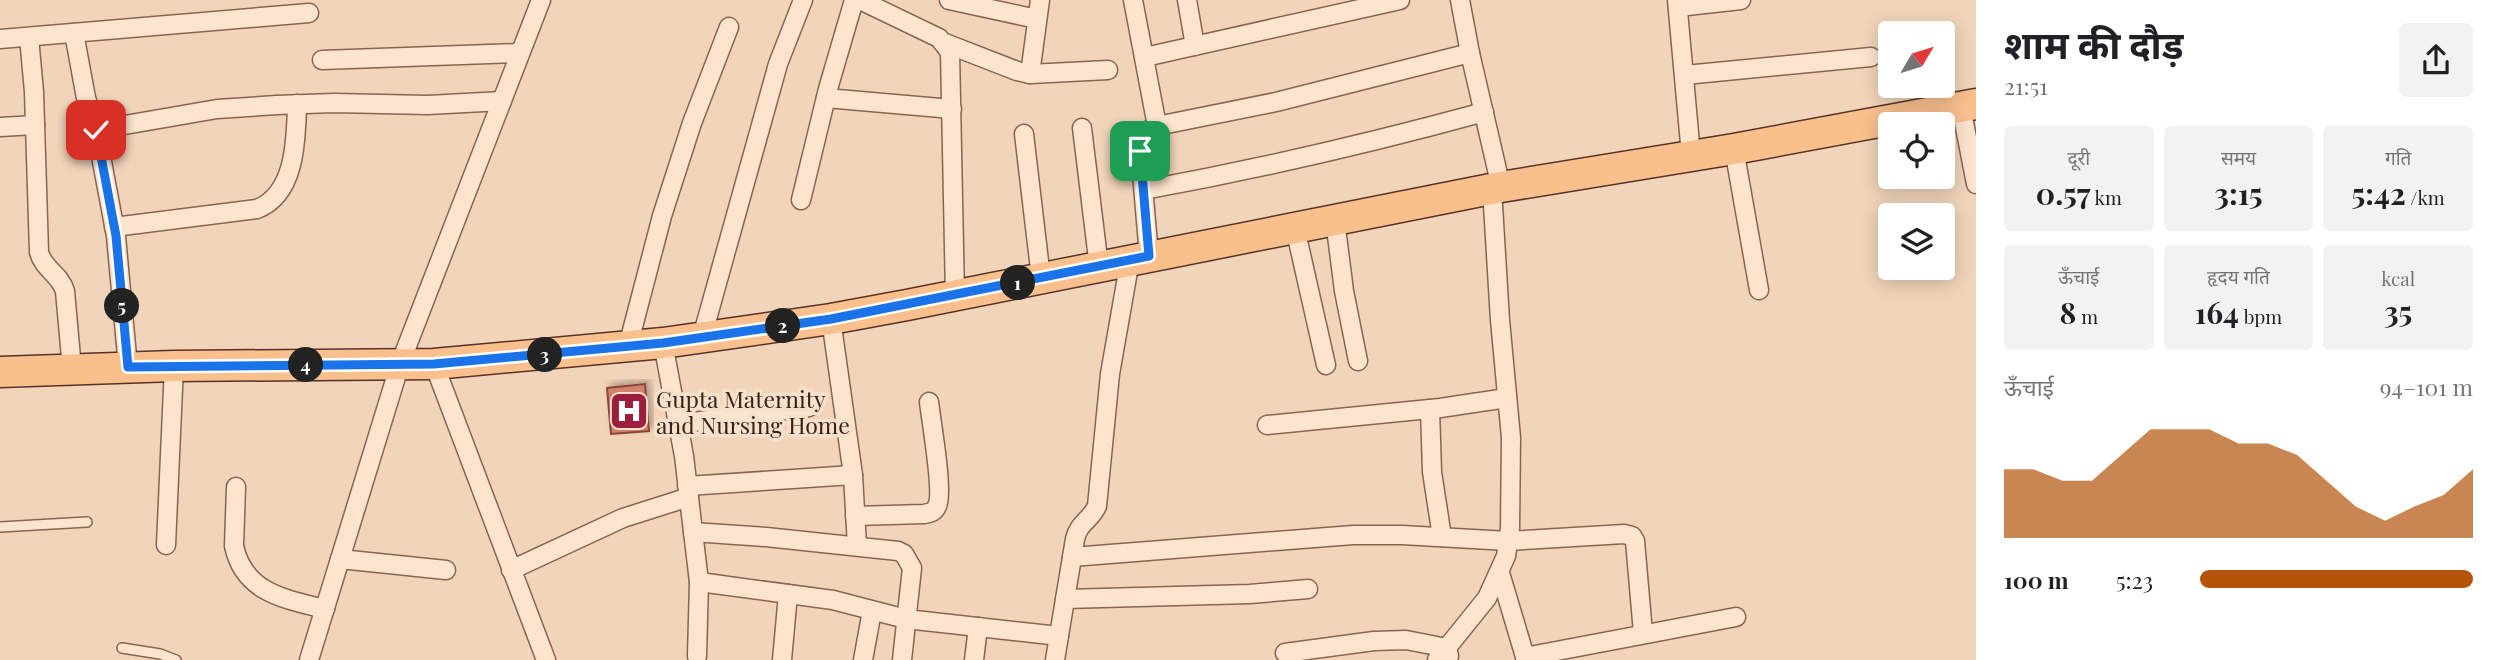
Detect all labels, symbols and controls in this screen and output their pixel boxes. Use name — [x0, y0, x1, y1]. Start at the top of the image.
text: शाम की दौड़ — [2004, 18, 2183, 69]
north arrow — [1878, 21, 1955, 98]
map controls — [1878, 21, 1955, 280]
button: share — [2399, 23, 2473, 97]
text: 21:51 — [2004, 70, 2048, 101]
pin — [66, 100, 126, 160]
icon: check — [77, 111, 115, 149]
button: locate — [1878, 112, 1955, 189]
pin — [1110, 121, 1170, 181]
icon: arrive — [1121, 132, 1159, 170]
text: दूरी — [2067, 144, 2090, 170]
text: समय — [2221, 144, 2256, 170]
text: गति — [2385, 144, 2411, 170]
text: 0.57 — [2036, 173, 2090, 213]
text: 3:15 — [2214, 173, 2263, 213]
text: 5:42 — [2352, 173, 2406, 213]
text: km — [2090, 184, 2122, 210]
text: /km — [2406, 184, 2445, 210]
button: layers — [1878, 203, 1955, 280]
text: ऊँचाई — [2058, 263, 2099, 289]
text: हृदय गति — [2207, 263, 2270, 289]
text: kcal — [2381, 265, 2415, 291]
pin: 1 — [1000, 266, 1036, 300]
text: 1 — [1014, 269, 1021, 295]
pin: 5 — [104, 288, 140, 324]
text: 35 — [2384, 291, 2412, 331]
text: 5 — [117, 292, 126, 318]
text: 8 — [2060, 292, 2076, 332]
text: 164 — [2195, 292, 2239, 332]
text: m — [2076, 303, 2098, 329]
text: bpm — [2239, 303, 2282, 329]
pin: 2 — [766, 308, 800, 344]
text: 2 — [778, 312, 787, 338]
pin: 3 — [528, 338, 562, 372]
text: 3 — [540, 341, 549, 367]
pin: 4 — [288, 348, 324, 382]
text: 4 — [300, 351, 311, 377]
text: ऊँचाई — [2004, 371, 2054, 402]
text: 94–101 m — [2380, 371, 2473, 402]
place label: Gupta Maternity and Nursing Home — [656, 383, 850, 440]
hospital icon: Gupta Maternity and Nursing Home — [608, 390, 650, 432]
text: 100 m — [2004, 564, 2069, 595]
text: 5:23 — [2116, 564, 2153, 595]

